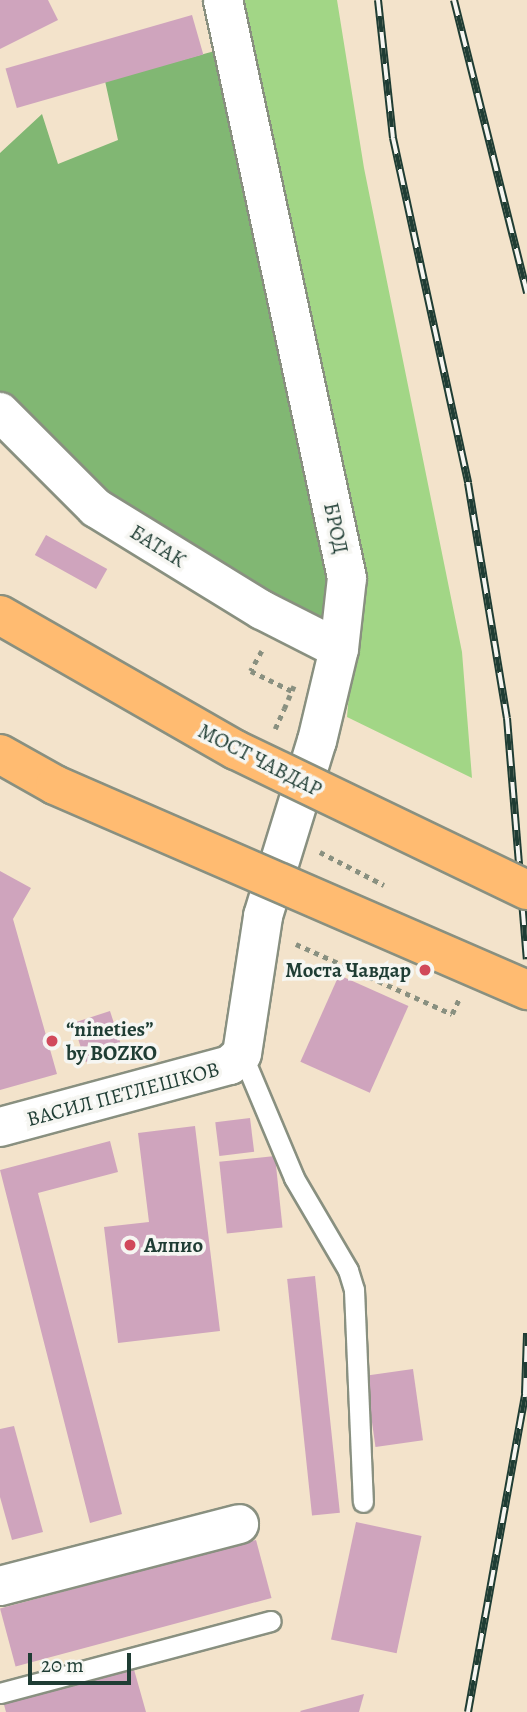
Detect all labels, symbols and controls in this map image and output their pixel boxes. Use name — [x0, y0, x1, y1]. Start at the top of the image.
street label: БРОД — [318, 500, 354, 556]
street label: БАТАК — [126, 519, 190, 573]
street label: МОСТ ЧАВДАР — [194, 718, 326, 802]
place label: Моста Чавдар — [285, 957, 411, 983]
marker: Моста Чавдар — [417, 962, 433, 978]
place label: “nineties” by BOZKO — [66, 1016, 157, 1066]
marker: “nineties” by BOZKO — [44, 1033, 60, 1049]
street label: ВАСИЛ ПЕТЛЕШКОВ — [24, 1056, 222, 1132]
place label: Алпио — [144, 1232, 203, 1258]
marker: Алпио — [122, 1237, 138, 1253]
scale bar — [32, 1638, 135, 1682]
text: 20 m — [41, 1651, 84, 1679]

